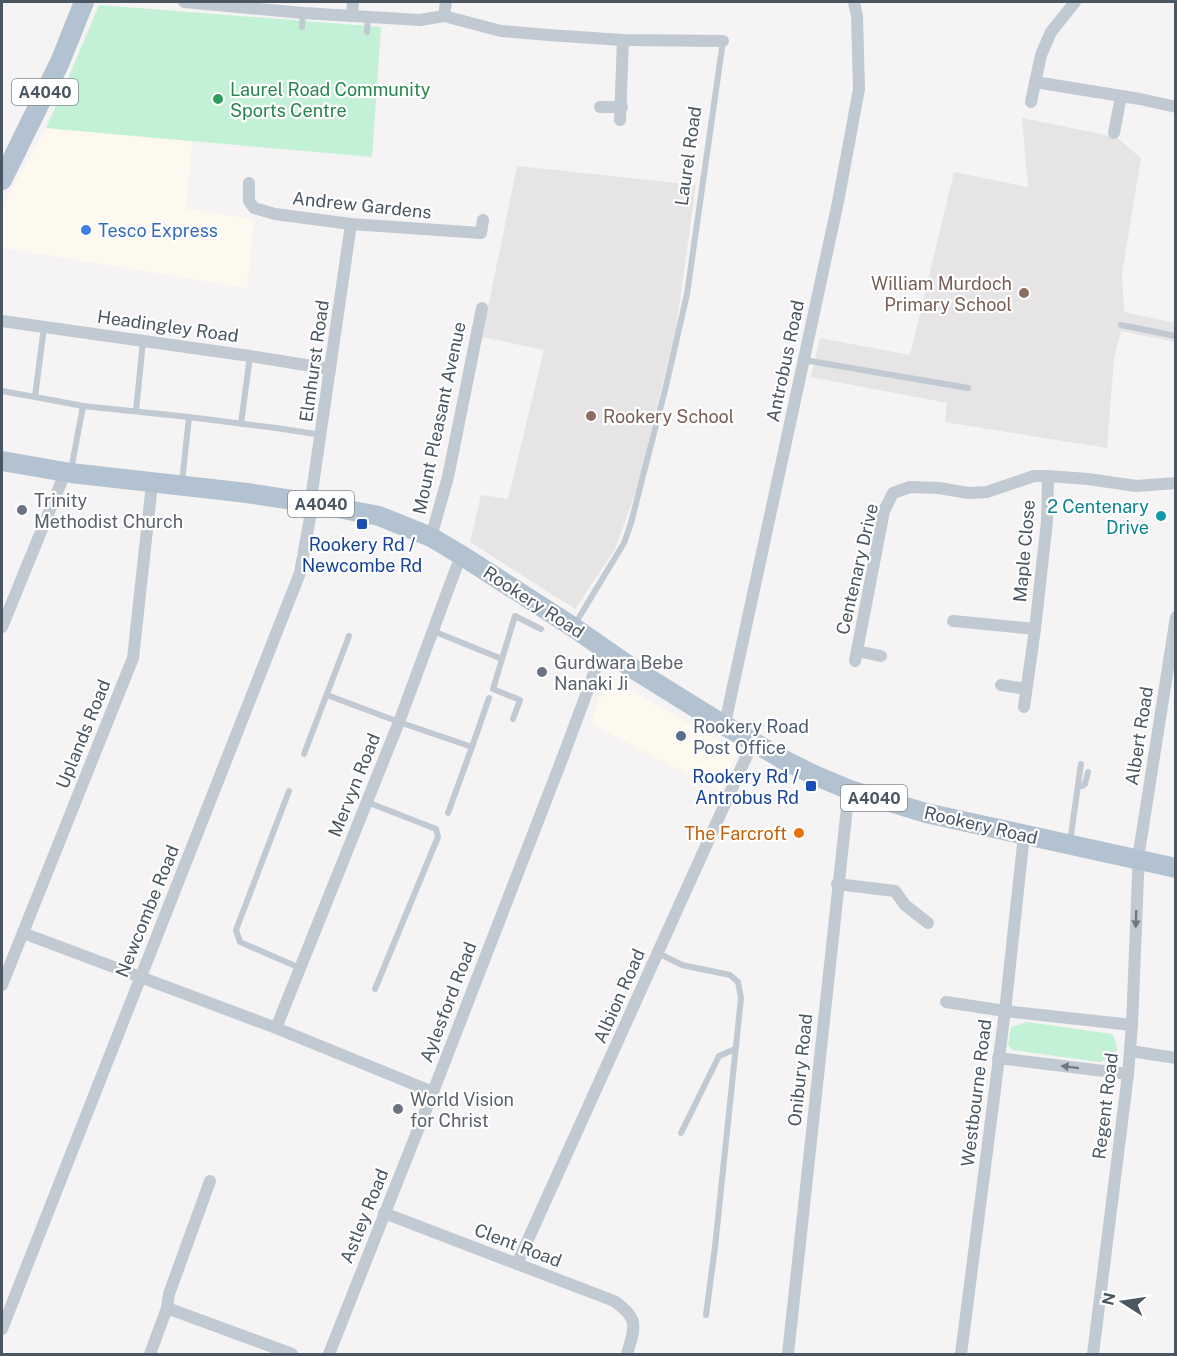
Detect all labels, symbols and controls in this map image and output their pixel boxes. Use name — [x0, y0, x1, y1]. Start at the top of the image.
road number: A4040 — [12, 79, 78, 105]
place label: Laurel Road Community Sports Centre — [230, 79, 431, 121]
marker: Laurel Road Community Sports Centre — [211, 92, 225, 106]
street label: Laurel Road — [671, 105, 705, 207]
street label: Andrew Gardens — [291, 187, 433, 223]
place label: Tesco Express — [98, 220, 218, 241]
marker: Tesco Express — [79, 223, 93, 237]
place label: William Murdoch Primary School — [871, 273, 1012, 315]
marker: William Murdoch Primary School — [1017, 286, 1031, 300]
street label: Antrobus Road — [762, 298, 808, 424]
street label: Elmhurst Road — [295, 299, 333, 423]
street label: Headingley Road — [96, 306, 240, 346]
street label: Mount Pleasant Avenue — [408, 320, 470, 516]
place label: Rookery School — [603, 406, 734, 427]
marker: Rookery School — [584, 409, 598, 423]
place label: Trinity Methodist Church — [34, 490, 183, 532]
road number: A4040 — [288, 491, 354, 517]
place label: 2 Centenary Drive — [1047, 496, 1149, 538]
street label: Maple Close — [1009, 499, 1039, 603]
street label: Centenary Drive — [832, 501, 882, 637]
marker: Trinity Methodist Church — [15, 503, 29, 517]
marker: 2 Centenary Drive — [1154, 509, 1168, 523]
marker: Rookery Rd / Newcombe Rd — [355, 517, 369, 531]
place label: Rookery Rd / Newcombe Rd — [302, 534, 422, 576]
street label: Rookery Road — [480, 562, 588, 642]
place label: Gurdwara Bebe Nanaki Ji — [554, 652, 683, 694]
marker: Gurdwara Bebe Nanaki Ji — [535, 665, 549, 679]
street label: Uplands Road — [52, 676, 114, 792]
street label: Albert Road — [1121, 685, 1157, 787]
place label: Rookery Road Post Office — [693, 716, 809, 758]
marker: Rookery Road Post Office — [674, 729, 688, 743]
street label: Mervyn Road — [324, 730, 384, 840]
place label: Rookery Rd / Antrobus Rd — [692, 766, 800, 808]
marker: Rookery Rd / Antrobus Rd — [804, 779, 818, 793]
road number: A4040 — [841, 785, 907, 811]
street label: Rookery Road — [922, 802, 1040, 848]
place label: The Farcroft — [684, 823, 787, 844]
marker: The Farcroft — [792, 826, 806, 840]
street label: Newcombe Road — [111, 842, 183, 980]
one-way arrow — [1131, 909, 1140, 928]
street label: Aylesford Road — [415, 939, 481, 1065]
street label: Albion Road — [589, 946, 649, 1046]
street label: Onibury Road — [784, 1013, 816, 1127]
street label: Westbourne Road — [957, 1018, 995, 1168]
street label: Regent Road — [1088, 1052, 1122, 1160]
one-way arrow — [1060, 1062, 1079, 1072]
place label: World Vision for Christ — [410, 1089, 514, 1131]
marker: World Vision for Christ — [391, 1102, 405, 1116]
street label: Astley Road — [336, 1166, 392, 1266]
street label: Clent Road — [471, 1219, 565, 1271]
north arrow — [1093, 1272, 1153, 1332]
text: N — [1098, 1291, 1119, 1307]

